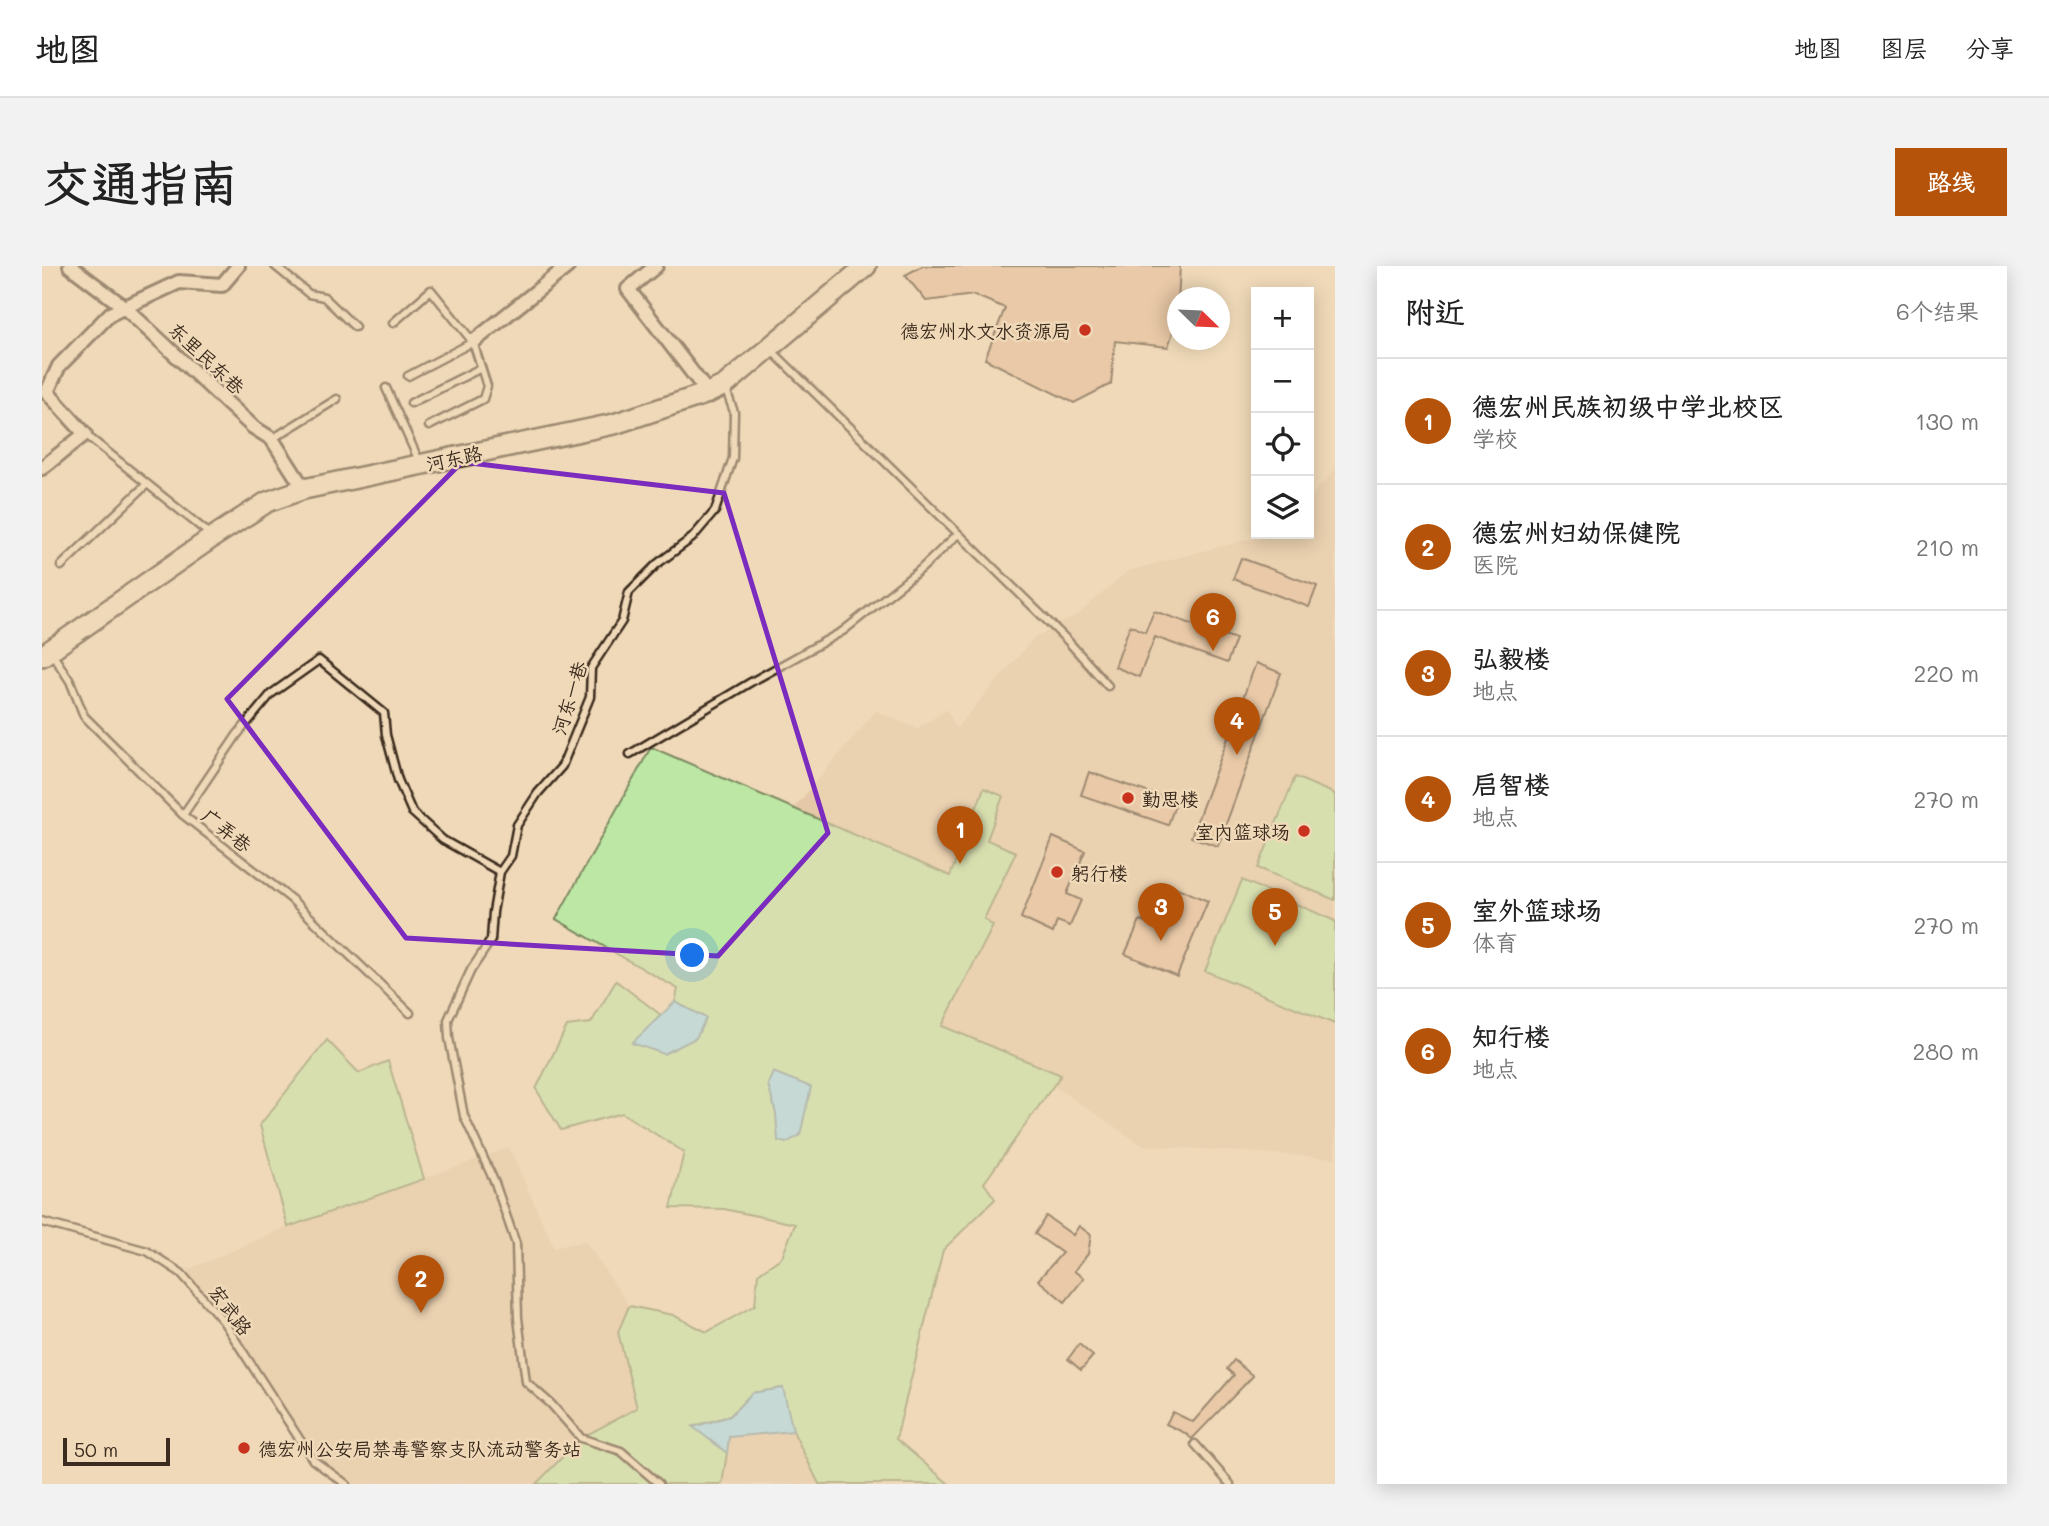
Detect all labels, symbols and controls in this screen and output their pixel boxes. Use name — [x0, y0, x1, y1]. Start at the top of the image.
text: 地图 — [35, 26, 101, 69]
text: 地图 — [1794, 32, 1842, 63]
text: 图层 — [1880, 32, 1928, 63]
text: 分享 — [1966, 32, 2014, 63]
button: 路线 — [1895, 148, 2007, 216]
text: 交通指南 — [42, 150, 238, 213]
north arrow — [1167, 287, 1230, 350]
map controls — [1251, 287, 1314, 539]
button: + — [1251, 287, 1314, 350]
text: 附近 — [1405, 291, 1465, 331]
text: 6个结果 — [1896, 296, 1979, 326]
street label: 东里民东巷 — [164, 316, 250, 400]
place label: 德宏州水文水资源局 — [900, 318, 1071, 343]
marker: 德宏州水文水资源局 — [1077, 322, 1093, 338]
button: − — [1251, 350, 1314, 413]
text: 德宏州民族初级中学北校区 — [1472, 389, 1784, 423]
text: 1 — [1423, 406, 1433, 436]
text: 130 m — [1915, 406, 1979, 436]
button: locate — [1251, 413, 1314, 476]
text: 学校 — [1472, 423, 1518, 453]
street label: 河东路 — [424, 440, 484, 476]
button: layers — [1251, 476, 1314, 539]
text: 德宏州妇幼保健院 — [1472, 515, 1680, 549]
text: 2 — [1422, 532, 1434, 562]
text: 210 m — [1916, 532, 1979, 562]
text: 医院 — [1472, 549, 1518, 579]
pin: 6 — [1190, 593, 1236, 651]
text: 弘毅楼 — [1472, 641, 1550, 675]
street label: 河东一巷 — [546, 658, 592, 738]
text: 3 — [1421, 658, 1435, 688]
text: 220 m — [1913, 658, 1979, 688]
text: 地点 — [1472, 675, 1518, 705]
pin: 4 — [1214, 697, 1260, 755]
text: 启智楼 — [1472, 767, 1550, 801]
text: 4 — [1421, 784, 1435, 814]
text: 270 m — [1914, 784, 1979, 814]
place label: 勤思楼 — [1142, 786, 1199, 811]
marker: 勤思楼 — [1120, 790, 1136, 806]
text: 地点 — [1472, 801, 1518, 831]
street label: 广弄巷 — [197, 803, 257, 857]
pin: 1 — [937, 806, 983, 864]
place label: 室内篮球场 — [1195, 819, 1290, 844]
marker: 室内篮球场 — [1296, 823, 1312, 839]
place label: 躬行楼 — [1071, 860, 1128, 885]
marker: 躬行楼 — [1049, 864, 1065, 880]
pin: 3 — [1138, 883, 1184, 941]
pin: 5 — [1252, 888, 1298, 946]
text: 室外篮球场 — [1472, 893, 1602, 927]
text: 5 — [1421, 910, 1435, 940]
text: 270 m — [1914, 910, 1979, 940]
text: 体育 — [1472, 927, 1518, 957]
your location — [675, 938, 709, 972]
text: 知行楼 — [1472, 1019, 1550, 1053]
text: 6 — [1421, 1036, 1435, 1066]
text: 280 m — [1912, 1036, 1979, 1066]
text: 地点 — [1472, 1053, 1518, 1083]
pin: 2 — [398, 1255, 444, 1313]
street label: 宏武路 — [204, 1280, 258, 1340]
scale bar — [63, 1435, 170, 1467]
place label: 德宏州公安局禁毒警察支队流动警务站 — [258, 1436, 581, 1461]
text: 50 m — [74, 1437, 118, 1462]
marker: 德宏州公安局禁毒警察支队流动警务站 — [236, 1440, 252, 1456]

